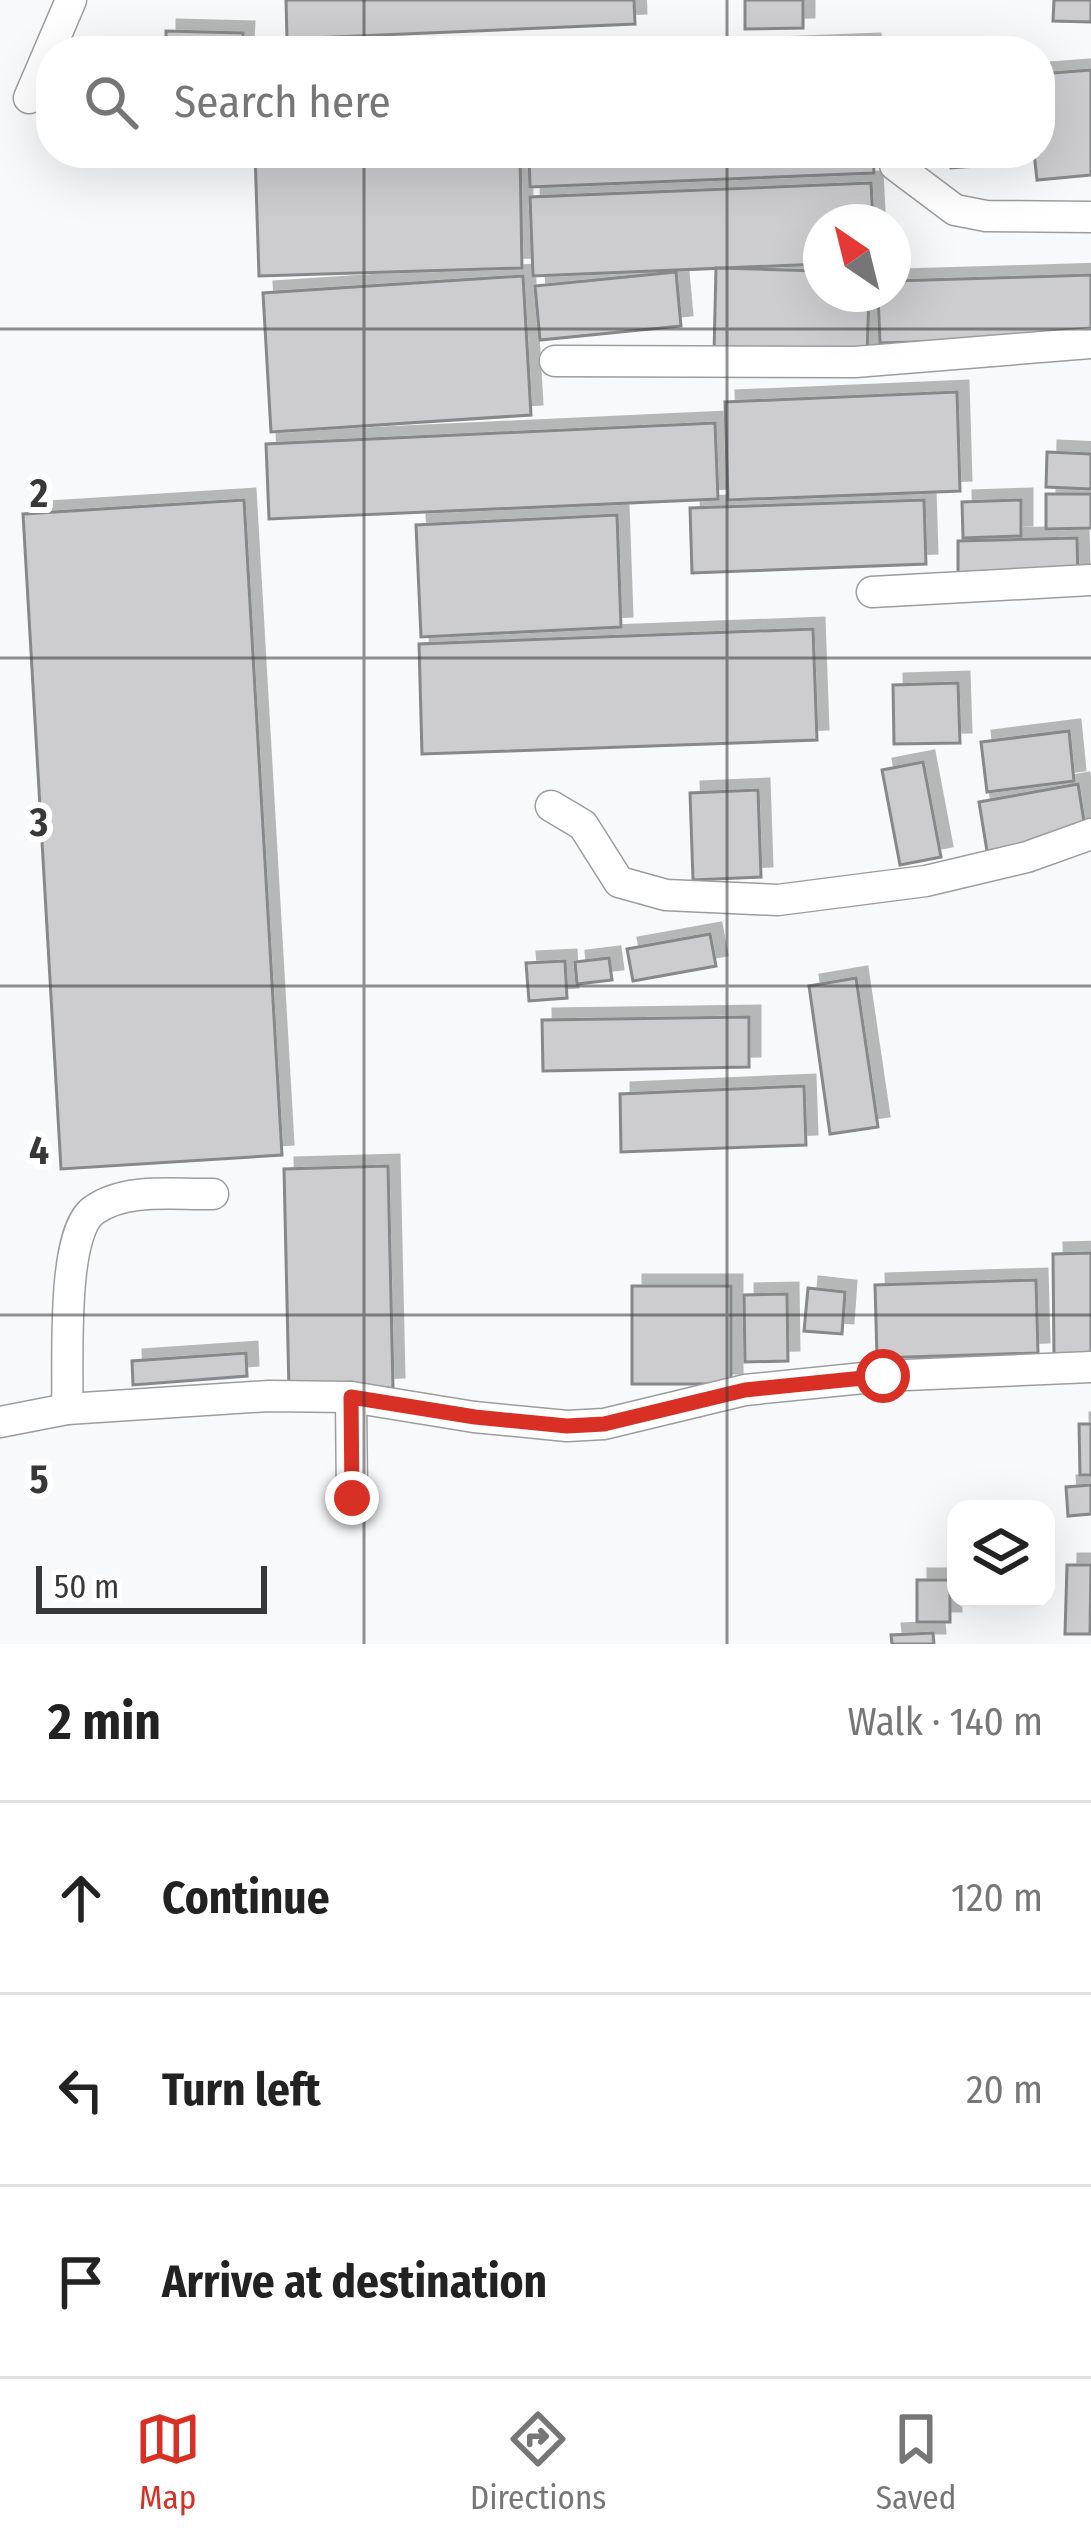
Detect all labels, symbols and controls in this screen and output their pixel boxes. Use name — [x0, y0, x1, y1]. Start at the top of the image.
search box — [36, 36, 1055, 168]
icon: search — [78, 69, 144, 135]
text: Search here — [174, 75, 391, 129]
north arrow — [803, 204, 911, 312]
text: 2 — [29, 471, 48, 517]
text: 3 — [29, 800, 48, 846]
text: 4 — [29, 1128, 49, 1174]
route start — [856, 1349, 910, 1403]
text: 5 — [29, 1457, 49, 1503]
route end — [325, 1471, 379, 1525]
map controls — [947, 1500, 1055, 1608]
button: layers — [947, 1500, 1055, 1608]
scale bar — [36, 1560, 267, 1613]
text: 50 m — [54, 1567, 119, 1607]
text: 2 min — [48, 1691, 161, 1753]
text: Walk · 140 m — [848, 1699, 1043, 1745]
icon: ahead — [48, 1865, 114, 1931]
text: Continue — [162, 1871, 330, 1925]
text: 120 m — [951, 1875, 1043, 1921]
icon: left — [48, 2057, 114, 2123]
text: Turn left — [162, 2063, 321, 2117]
text: 20 m — [966, 2067, 1043, 2113]
icon: arrive — [48, 2249, 114, 2315]
text: Arrive at destination — [162, 2255, 547, 2309]
tab: Map — [135, 2406, 201, 2518]
tab: Directions — [470, 2406, 606, 2518]
tab: Saved — [876, 2406, 956, 2518]

